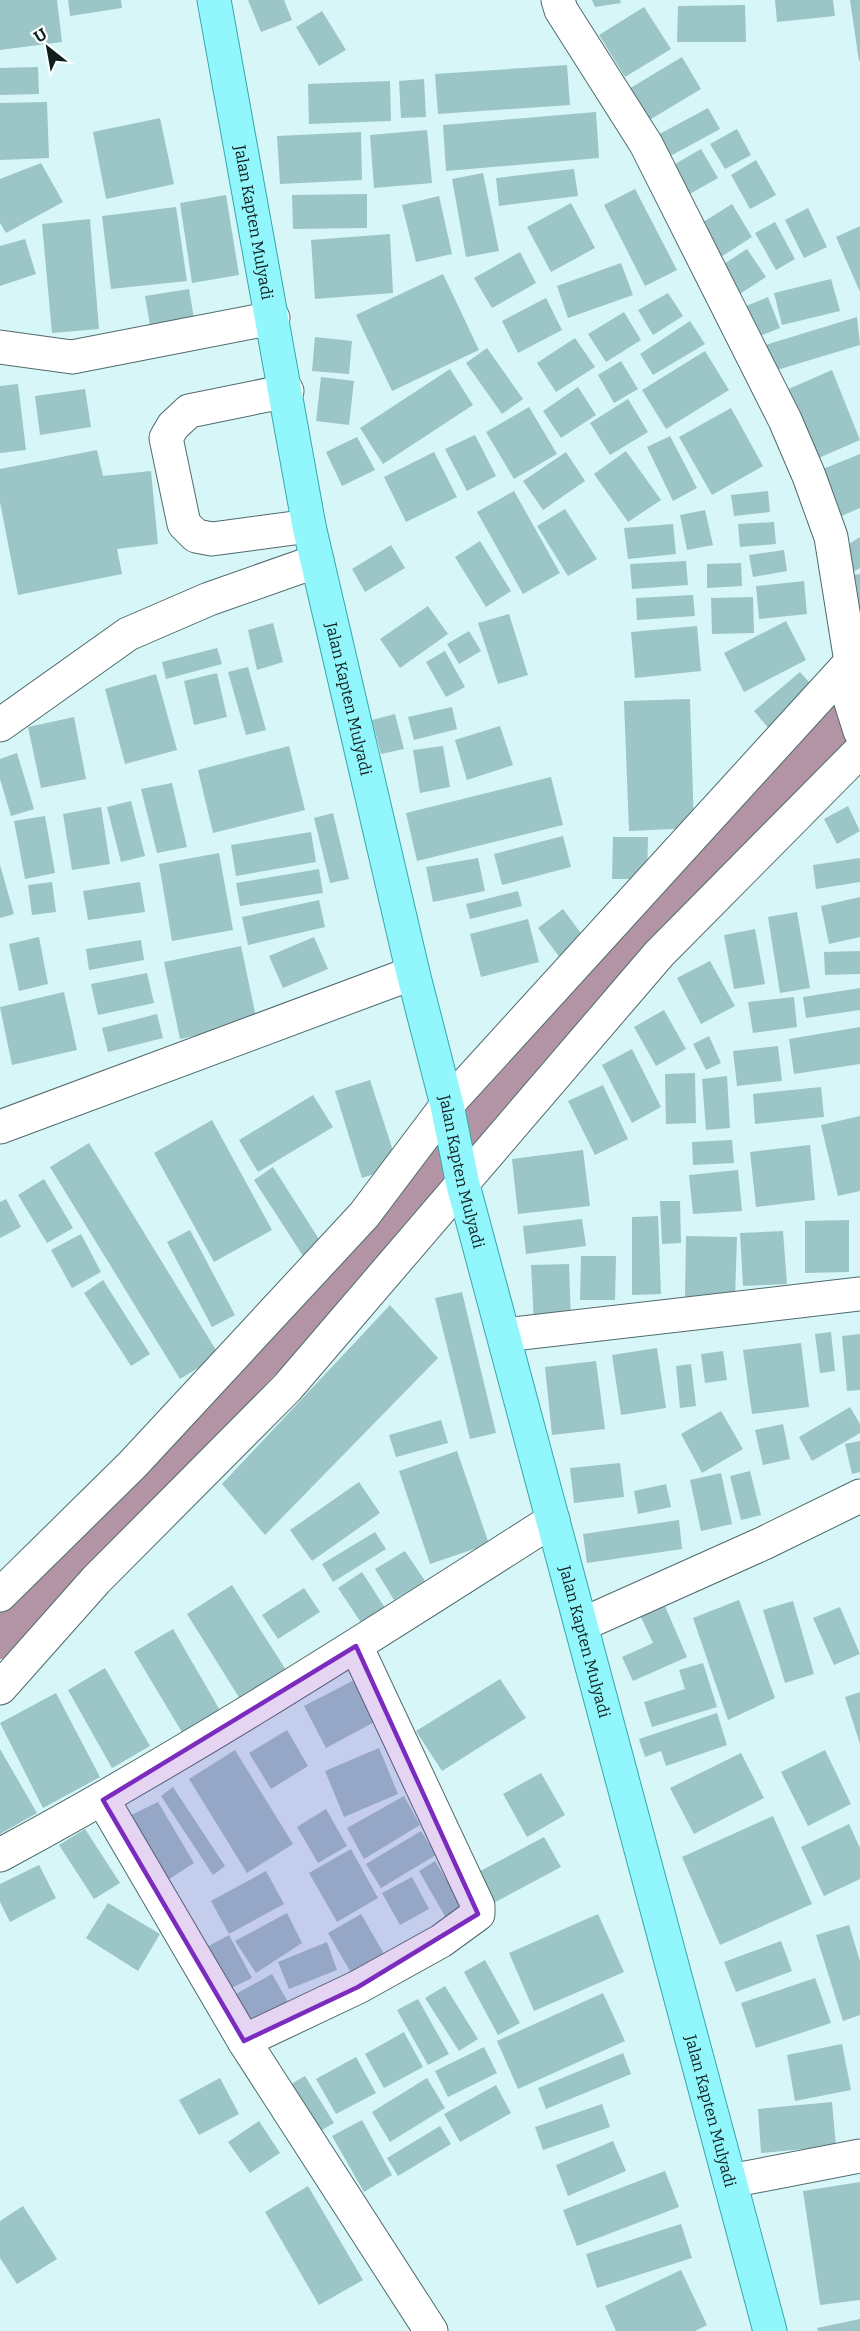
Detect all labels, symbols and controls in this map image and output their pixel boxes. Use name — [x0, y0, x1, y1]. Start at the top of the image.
north arrow — [18, 18, 78, 78]
text: U — [31, 24, 51, 47]
street label: Jalan Kapten Mulyadi — [230, 143, 277, 301]
street label: Jalan Kapten Mulyadi — [322, 620, 376, 778]
street label: Jalan Kapten Mulyadi — [435, 1092, 489, 1251]
street label: Jalan Kapten Mulyadi — [555, 1563, 614, 1720]
street label: Jalan Kapten Mulyadi — [681, 2032, 740, 2189]

